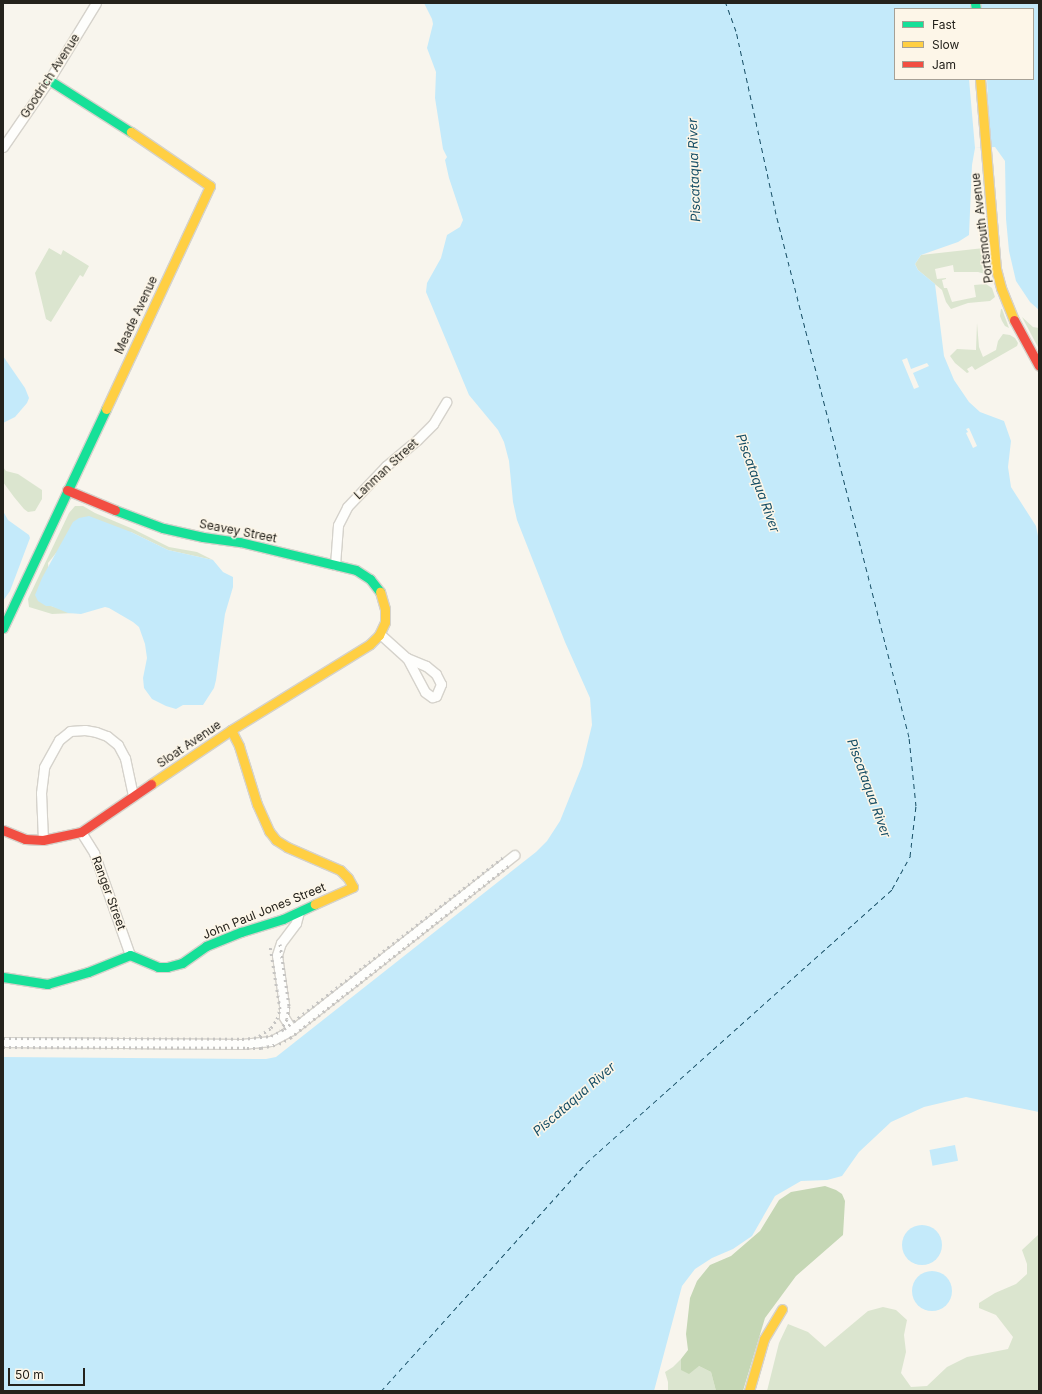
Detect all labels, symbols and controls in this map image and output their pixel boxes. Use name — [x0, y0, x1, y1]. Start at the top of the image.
legend — [894, 8, 1034, 80]
text: Fast — [932, 17, 956, 32]
street label: Goodrich Avenue — [17, 31, 83, 121]
text: Slow — [932, 37, 959, 52]
text: Jam — [932, 57, 956, 72]
water label: Piscataqua River — [684, 118, 704, 222]
street label: Portsmouth Avenue — [968, 172, 996, 284]
street label: Meade Avenue — [112, 274, 160, 356]
water label: Piscataqua River — [733, 431, 783, 535]
street label: Lanman Street — [351, 436, 421, 502]
street label: Seavey Street — [198, 516, 278, 546]
street label: Sloat Avenue — [154, 717, 224, 771]
water label: Piscataqua River — [844, 736, 894, 840]
street label: Ranger Street — [89, 854, 129, 932]
street label: John Paul Jones Street — [201, 880, 327, 942]
water label: Piscataqua River — [530, 1059, 618, 1139]
scale bar — [10, 1360, 87, 1386]
text: 50 m — [15, 1367, 44, 1382]

